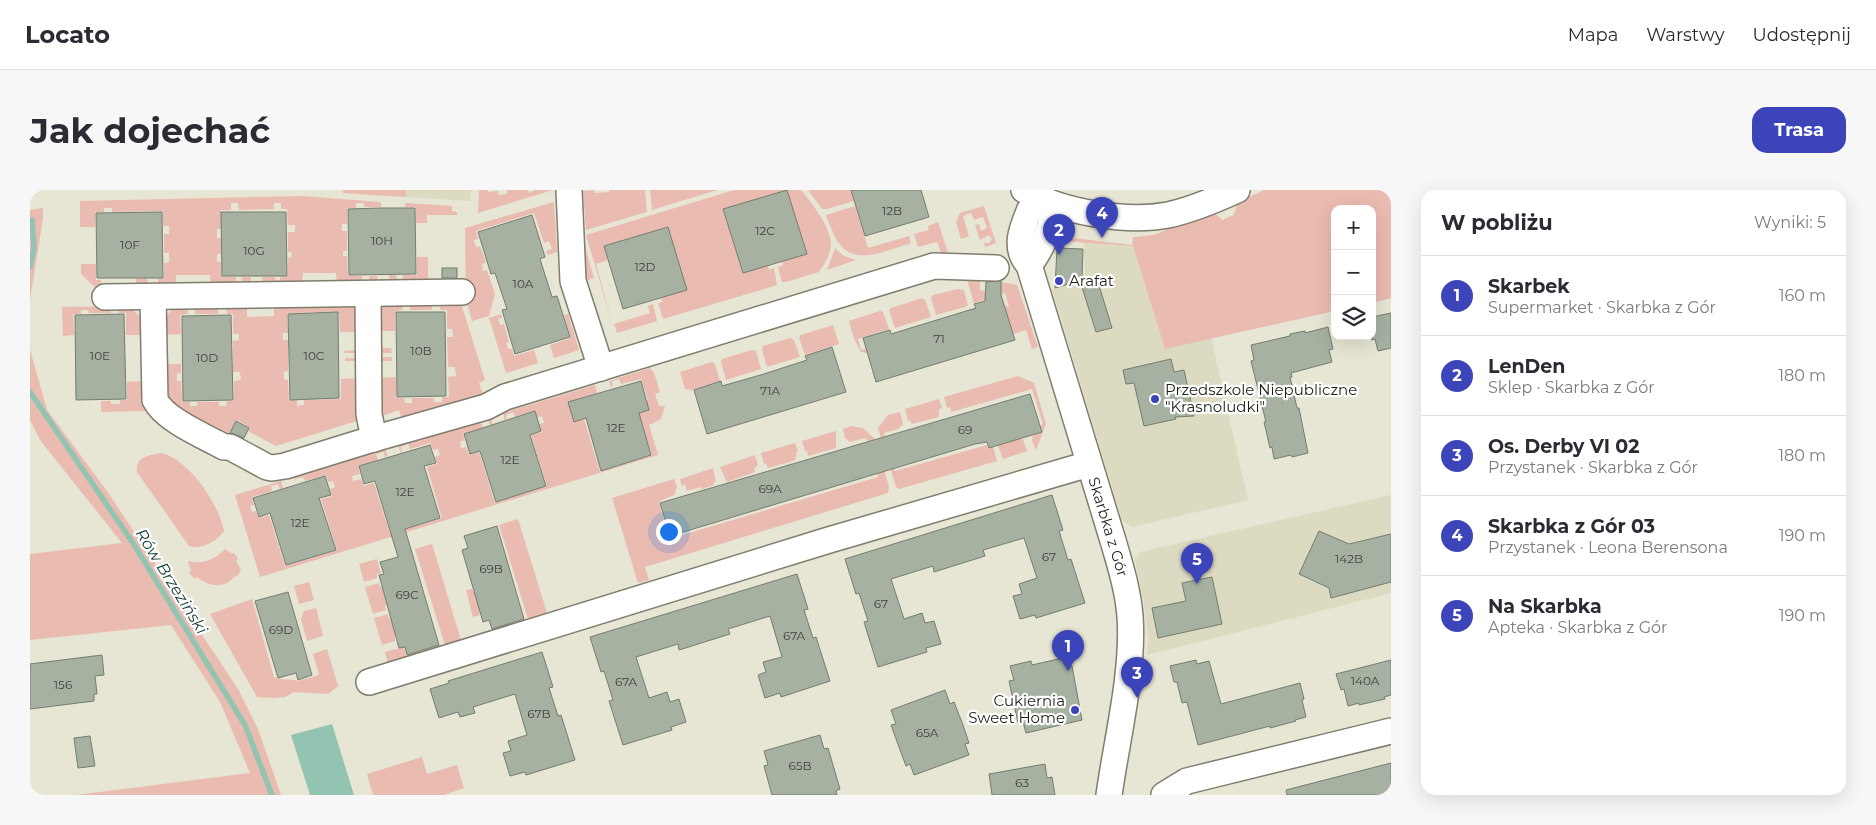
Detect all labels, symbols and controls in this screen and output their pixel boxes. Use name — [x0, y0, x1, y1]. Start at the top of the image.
text: Locato — [25, 20, 110, 49]
text: Mapa — [1568, 24, 1618, 46]
text: Warstwy — [1646, 24, 1724, 46]
text: Udostępnij — [1752, 24, 1851, 46]
button: Trasa — [1752, 107, 1846, 153]
text: Jak dojechać — [30, 109, 270, 152]
pin: 4 — [1086, 197, 1118, 238]
house number: 12B — [882, 203, 902, 218]
map controls — [1331, 205, 1376, 340]
button: + — [1331, 205, 1376, 250]
text: W pobliżu — [1441, 210, 1553, 235]
text: Wyniki: 5 — [1754, 213, 1826, 232]
pin: 2 — [1043, 214, 1075, 255]
house number: 12C — [755, 223, 775, 238]
house number: 10H — [371, 233, 393, 248]
house number: 10F — [120, 237, 140, 252]
house number: 10G — [243, 243, 265, 258]
button: − — [1331, 250, 1376, 295]
house number: 12D — [634, 259, 656, 274]
place label: Arafat — [1069, 271, 1114, 290]
marker: Arafat — [1053, 275, 1065, 287]
text: Skarbek — [1488, 275, 1570, 298]
house number: 10A — [513, 276, 534, 291]
text: 1 — [1454, 286, 1460, 305]
text: 160 m — [1779, 286, 1826, 305]
button: layers — [1331, 295, 1376, 340]
text: Supermarket · Skarbka z Gór — [1488, 298, 1716, 317]
house number: 71 — [933, 331, 945, 346]
house number: 10B — [410, 343, 432, 358]
house number: 10E — [90, 348, 110, 363]
house number: 10C — [304, 348, 325, 363]
house number: 10D — [196, 350, 218, 365]
text: LenDen — [1488, 355, 1565, 378]
text: 2 — [1452, 366, 1462, 385]
text: 180 m — [1778, 366, 1826, 385]
text: Sklep · Skarbka z Gór — [1488, 378, 1655, 397]
place label: Przedszkole Niepubliczne "Krasnoludki" — [1165, 380, 1357, 416]
house number: 71A — [760, 383, 780, 398]
marker: Przedszkole Niepubliczne "Krasnoludki" — [1149, 393, 1161, 405]
house number: 12E — [606, 420, 626, 435]
house number: 69 — [958, 422, 972, 437]
text: Os. Derby VI 02 — [1488, 435, 1639, 458]
text: 3 — [1452, 446, 1462, 465]
text: 180 m — [1778, 446, 1826, 465]
house number: 12E — [500, 452, 520, 467]
text: Przystanek · Skarbka z Gór — [1488, 458, 1698, 477]
street label: Skarbka z Gór — [1084, 475, 1133, 579]
house number: 69A — [758, 481, 782, 496]
house number: 12E — [395, 484, 415, 499]
house number: 12E — [290, 515, 310, 530]
text: Skarbka z Gór 03 — [1488, 515, 1655, 538]
your location — [656, 519, 682, 545]
water label: Rów Brzeziński — [132, 525, 212, 638]
text: 4 — [1451, 526, 1463, 545]
text: 190 m — [1779, 526, 1826, 545]
text: Przystanek · Leona Berensona — [1488, 538, 1728, 557]
pin: 5 — [1181, 543, 1213, 584]
house number: 67 — [1042, 549, 1056, 564]
house number: 142B — [1335, 551, 1363, 566]
house number: 69B — [479, 561, 503, 576]
house number: 69C — [395, 587, 419, 602]
text: Na Skarbka — [1488, 595, 1602, 618]
house number: 67 — [874, 596, 888, 611]
text: 5 — [1452, 606, 1462, 625]
text: 190 m — [1779, 606, 1826, 625]
text: Apteka · Skarbka z Gór — [1488, 618, 1668, 637]
house number: 69D — [269, 622, 293, 637]
house number: 67A — [783, 628, 805, 643]
pin: 1 — [1052, 630, 1084, 671]
pin: 3 — [1121, 657, 1153, 698]
house number: 140A — [1351, 673, 1380, 688]
house number: 67A — [615, 674, 637, 689]
house number: 156 — [54, 677, 72, 692]
place label: Cukiernia Sweet Home — [968, 691, 1065, 727]
marker: Cukiernia Sweet Home — [1069, 704, 1081, 716]
house number: 67B — [527, 706, 551, 721]
house number: 65A — [916, 725, 939, 740]
house number: 65B — [788, 758, 812, 773]
house number: 63 — [1015, 775, 1029, 790]

